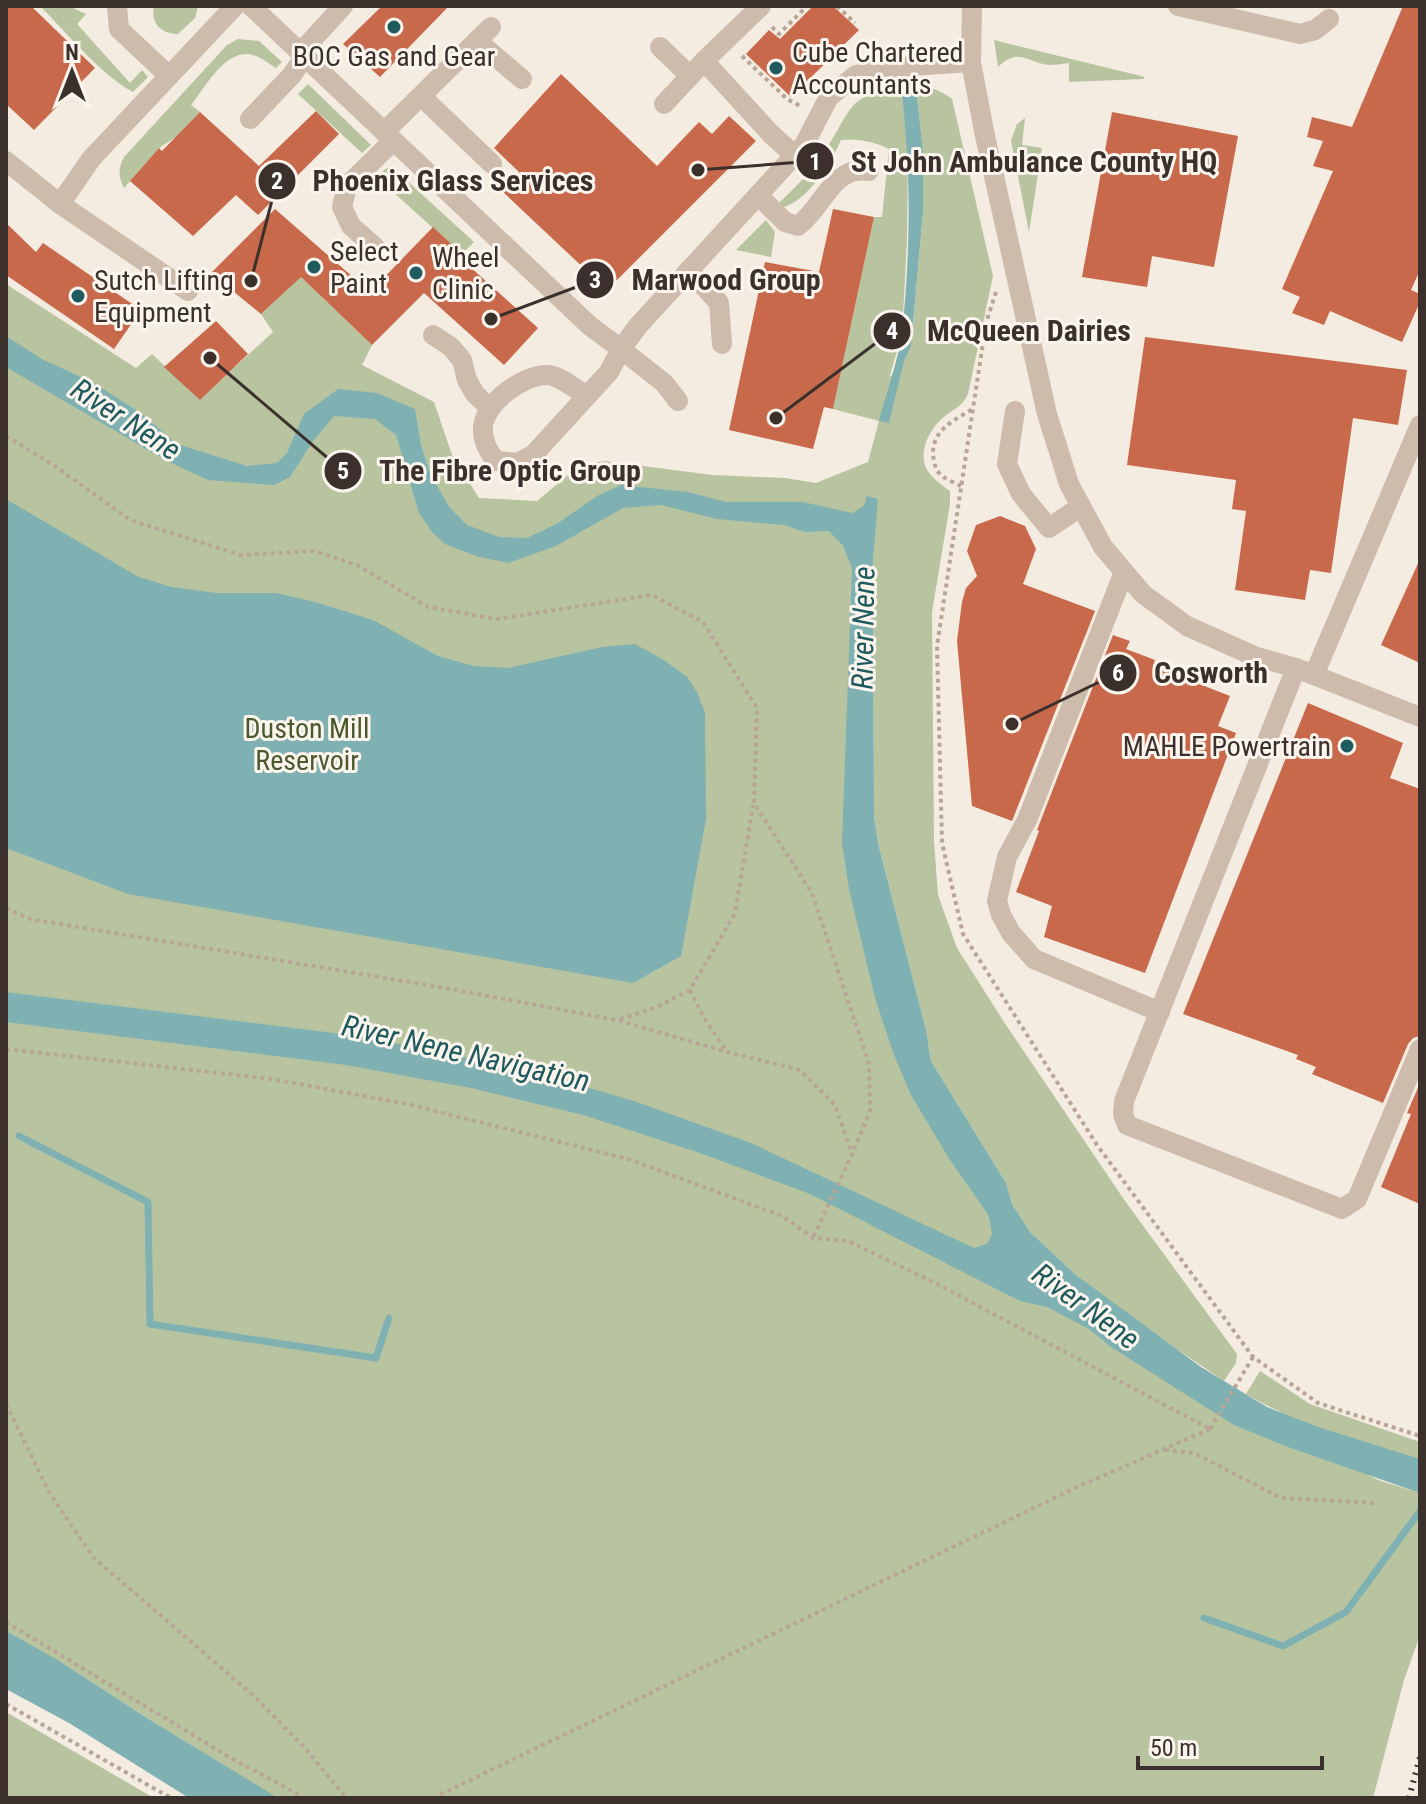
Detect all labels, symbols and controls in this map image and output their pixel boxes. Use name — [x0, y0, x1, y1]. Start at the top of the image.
marker: BOC Gas and Gear — [385, 18, 403, 36]
north arrow — [32, 32, 112, 112]
place label: Cube Chartered Accountants — [792, 36, 964, 101]
text: N — [65, 40, 79, 65]
place label: BOC Gas and Gear — [293, 40, 495, 73]
marker: Cube Chartered Accountants — [767, 59, 785, 77]
callout: St John Ambulance County HQ — [795, 134, 1234, 188]
text: St John Ambulance County HQ — [851, 144, 1217, 179]
text: 1 — [809, 148, 821, 176]
callout: Phoenix Glass Services — [257, 154, 610, 208]
text: Phoenix Glass Services — [313, 163, 593, 198]
text: 2 — [271, 167, 283, 195]
place label: Select Paint — [330, 235, 398, 300]
place label: Wheel Clinic — [432, 241, 500, 306]
callout: Marwood Group — [575, 253, 837, 307]
marker: Select Paint — [305, 258, 323, 276]
text: Marwood Group — [631, 262, 821, 297]
place label: Sutch Lifting Equipment — [94, 264, 234, 329]
marker: Wheel Clinic — [407, 264, 425, 282]
text: 3 — [589, 266, 601, 294]
marker: Sutch Lifting Equipment — [69, 287, 87, 305]
callout: McQueen Dairies — [872, 304, 1147, 358]
text: McQueen Dairies — [927, 313, 1131, 348]
text: 4 — [886, 317, 898, 345]
water label: River Nene — [65, 371, 187, 467]
callout: The Fibre Optic Group — [323, 444, 657, 498]
text: The Fibre Optic Group — [379, 453, 641, 488]
text: 5 — [337, 457, 349, 485]
water label: River Nene — [844, 566, 882, 690]
callout: Cosworth — [1098, 646, 1284, 700]
text: Cosworth — [1154, 655, 1268, 690]
text: 6 — [1112, 659, 1124, 687]
park label: Duston Mill Reservoir — [245, 712, 369, 777]
place label: MAHLE Powertrain — [1123, 730, 1331, 763]
marker: MAHLE Powertrain — [1338, 737, 1356, 755]
water label: River Nene Navigation — [339, 1007, 593, 1099]
water label: River Nene — [1026, 1256, 1146, 1356]
scale bar — [1138, 1720, 1322, 1770]
text: 50 m — [1150, 1734, 1197, 1762]

